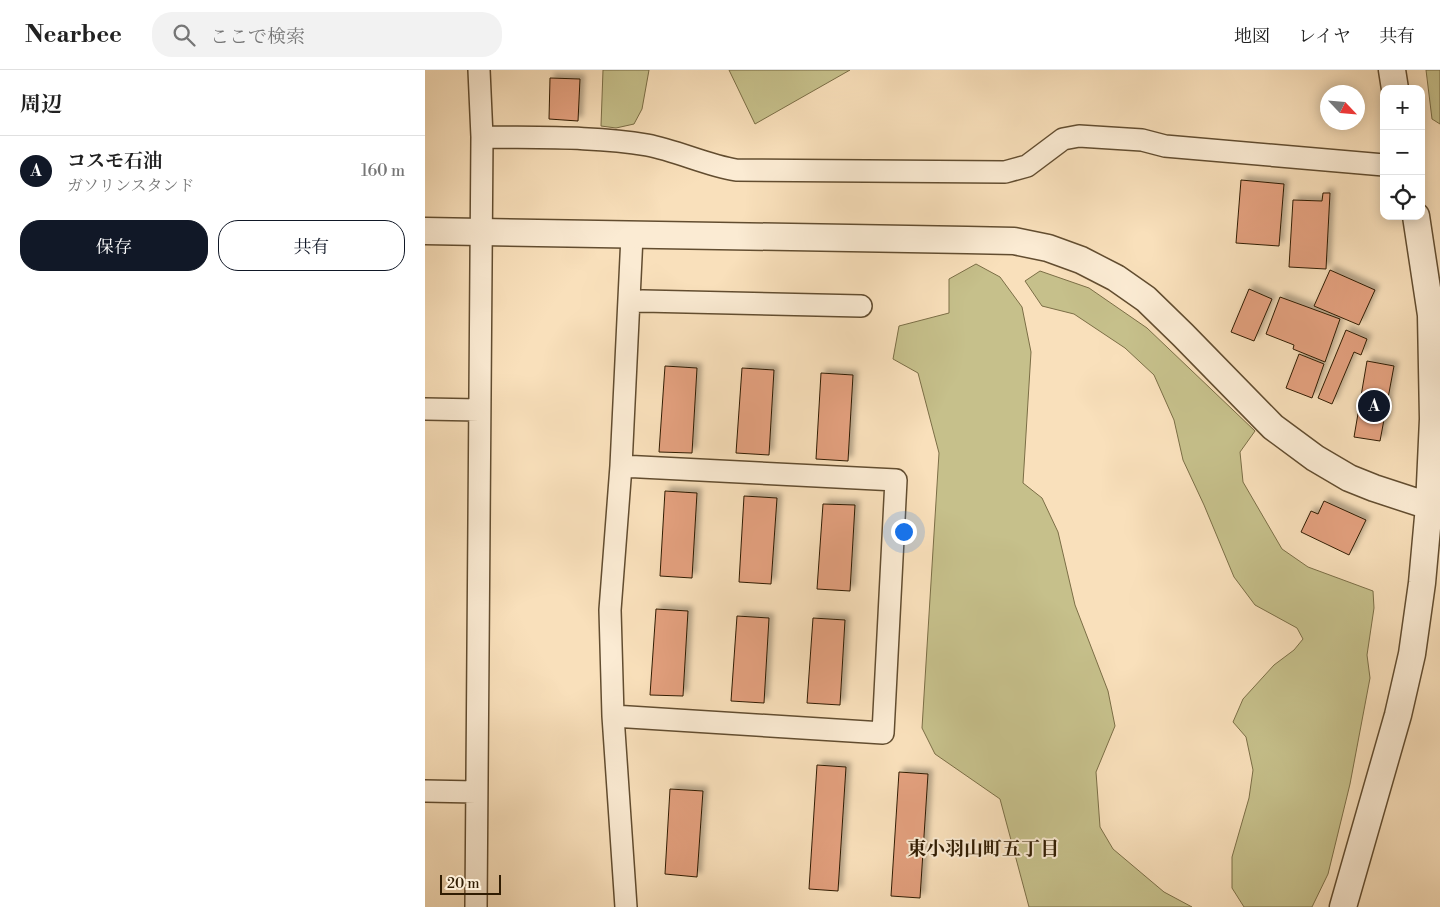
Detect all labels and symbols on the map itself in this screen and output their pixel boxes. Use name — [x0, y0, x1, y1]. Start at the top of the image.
north arrow — [1320, 85, 1365, 130]
pin: A — [1358, 387, 1390, 425]
your location — [891, 519, 917, 545]
district label: 東小羽山町五丁目 — [907, 837, 1059, 861]
scale bar — [440, 872, 501, 895]

